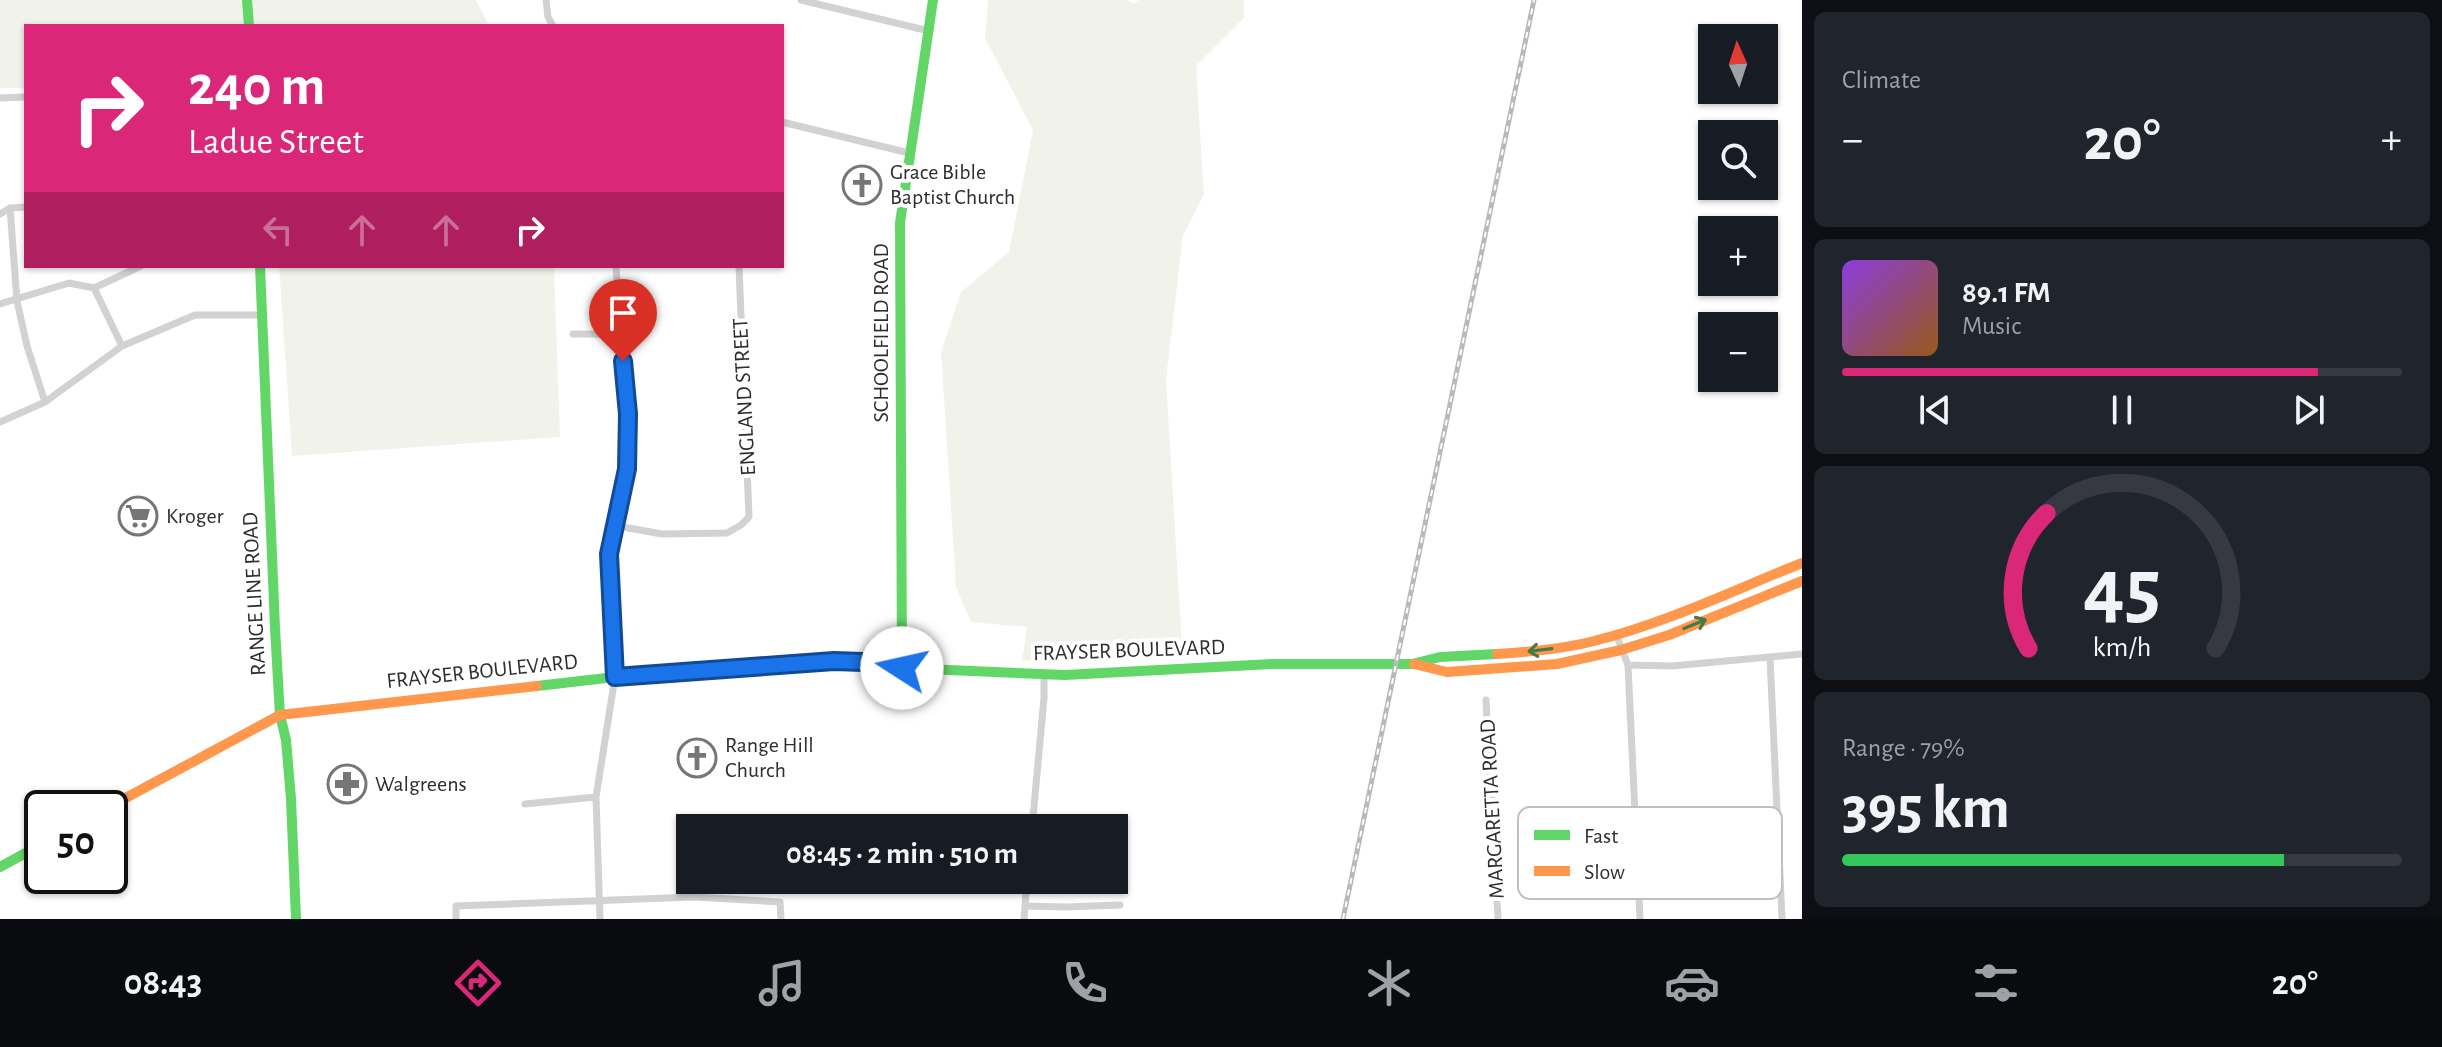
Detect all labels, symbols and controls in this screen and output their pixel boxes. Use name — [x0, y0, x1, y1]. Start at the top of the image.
north arrow — [1698, 24, 1778, 104]
map controls — [1698, 24, 1778, 392]
icon: right — [56, 56, 160, 160]
text: 240 m — [188, 59, 325, 115]
text: Climate — [1842, 67, 1921, 93]
text: 20° — [2083, 111, 2161, 171]
text: − — [1842, 118, 1863, 162]
text: + — [2381, 118, 2402, 162]
button: search — [1698, 120, 1778, 200]
text: Ladue Street — [188, 124, 364, 160]
place label: Grace Bible Baptist Church — [890, 161, 1015, 208]
church icon: Grace Bible Baptist Church — [841, 164, 883, 206]
icon: left — [256, 208, 300, 252]
icon: ahead — [340, 208, 384, 252]
icon: ahead — [424, 208, 468, 252]
icon: right — [508, 208, 552, 252]
button: + — [1698, 216, 1778, 296]
street label: SCHOOLFIELD ROAD — [870, 243, 892, 423]
text: 89.1 FM — [1962, 278, 2051, 308]
pin — [589, 279, 657, 361]
icon: arrive — [601, 291, 645, 335]
button: − — [1698, 312, 1778, 392]
text: Music — [1962, 313, 2021, 339]
street label: ENGLAND STREET — [729, 317, 759, 477]
icon: previous — [1913, 388, 1957, 432]
icon: pause — [2100, 388, 2144, 432]
icon: next — [2287, 388, 2331, 432]
supermarket icon: Kroger — [117, 495, 159, 537]
place label: Kroger — [166, 505, 224, 527]
street label: RANGE LINE ROAD — [239, 512, 269, 676]
text: 45 — [2083, 547, 2161, 631]
one-way arrow — [1682, 616, 1707, 631]
position arrow — [860, 626, 944, 710]
text: km/h — [2093, 633, 2151, 662]
street label: FRAYSER BOULEVARD — [1033, 636, 1225, 664]
one-way arrow — [1528, 643, 1553, 658]
street label: FRAYSER BOULEVARD — [385, 650, 579, 692]
street label: MARGARETTA ROAD — [1476, 719, 1508, 899]
place label: Range Hill Church — [725, 734, 814, 781]
text: Range · 79% — [1842, 735, 1965, 761]
church icon: Range Hill Church — [676, 737, 718, 779]
pharmacy icon: Walgreens — [326, 763, 368, 805]
place label: Walgreens — [375, 773, 467, 795]
text: 395 km — [1842, 779, 2010, 839]
speed limit sign: 50 — [24, 790, 128, 894]
legend — [1518, 807, 1782, 899]
text: Fast — [1584, 825, 1618, 847]
text: 08:45 · 2 min · 510 m — [786, 839, 1018, 869]
text: Slow — [1584, 861, 1625, 883]
icon: directions — [450, 955, 506, 1011]
icon: music — [754, 955, 810, 1011]
icon: phone — [1057, 955, 1113, 1011]
icon: climate — [1361, 955, 1417, 1011]
icon: car — [1664, 955, 1720, 1011]
icon: filters — [1968, 955, 2024, 1011]
text: 08:43 — [124, 965, 202, 1001]
text: 20° — [2272, 965, 2318, 1001]

